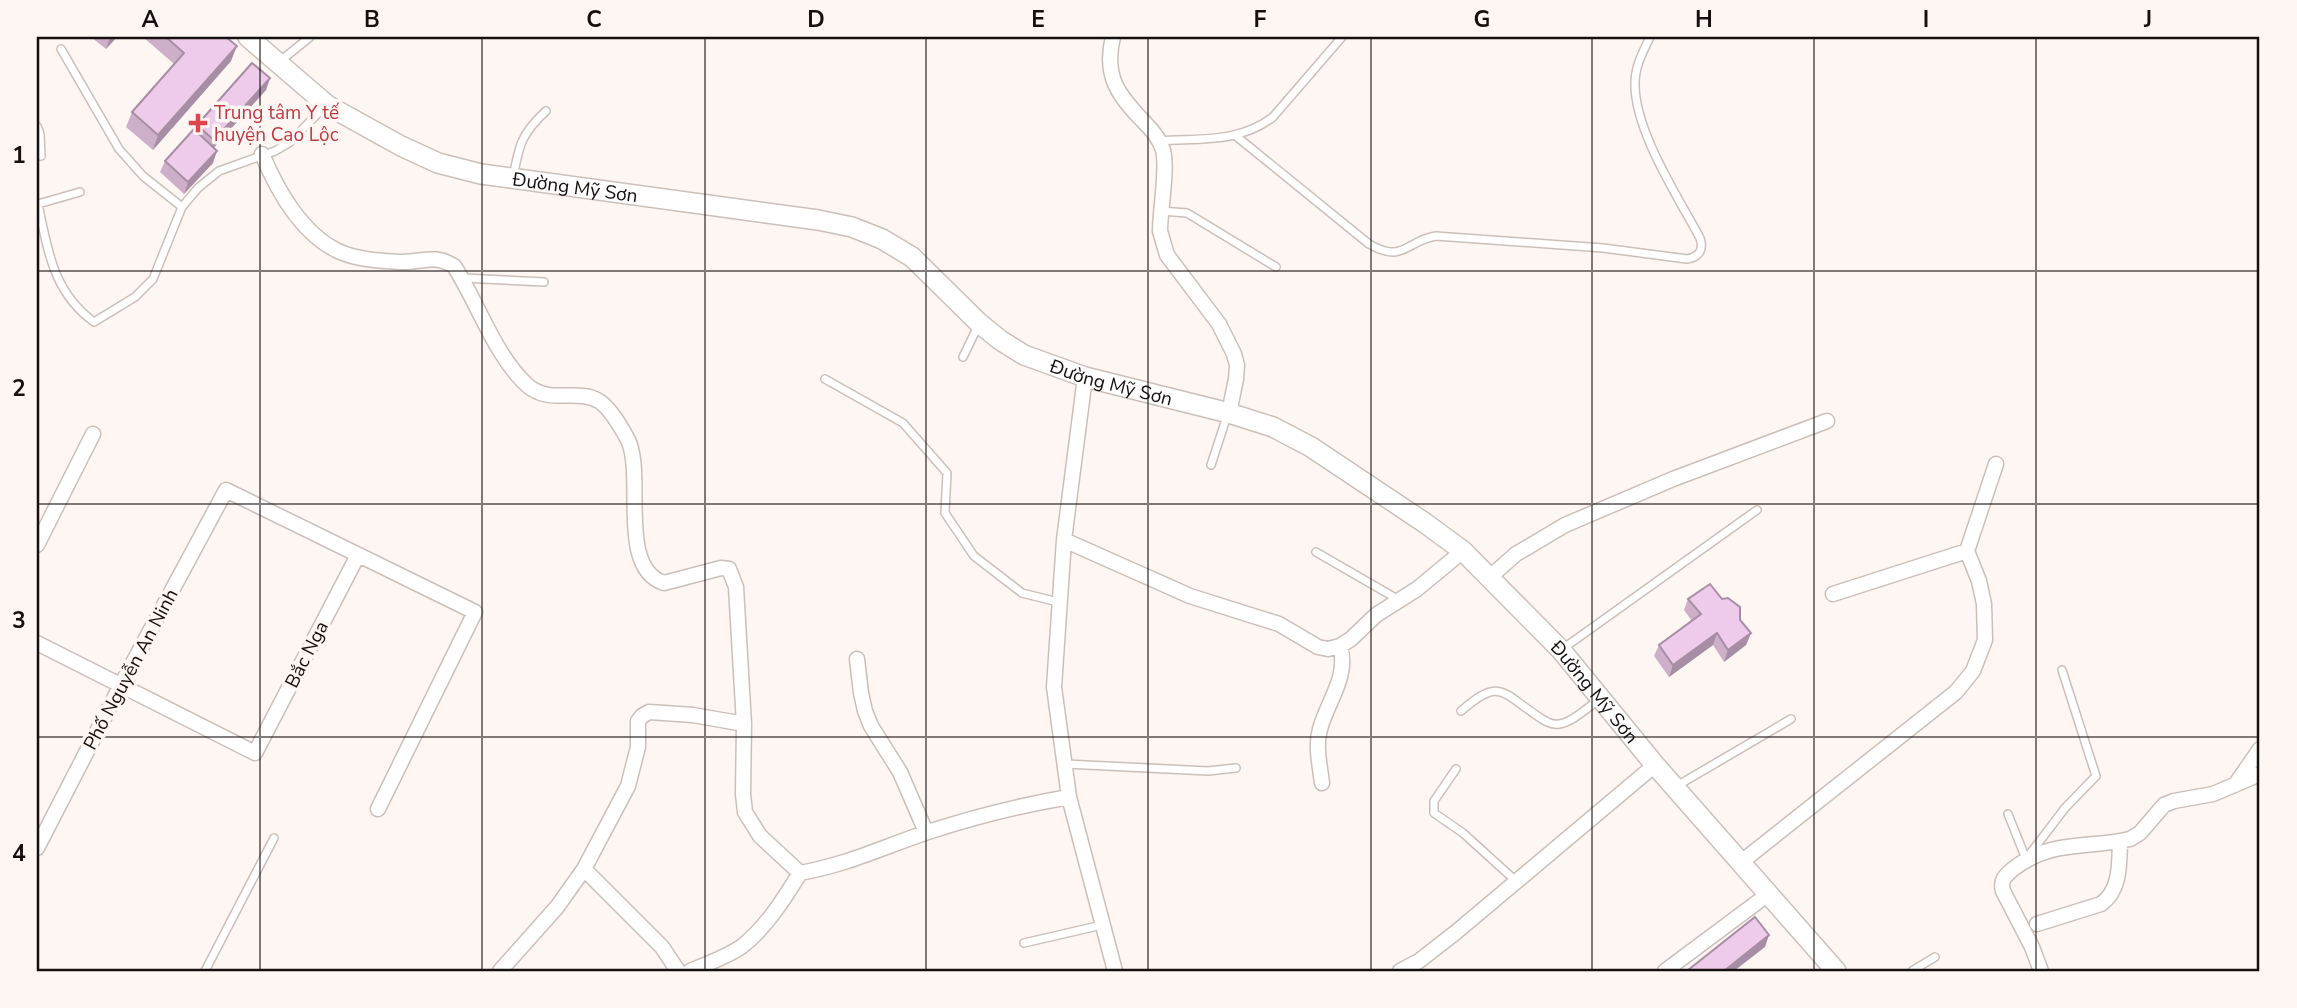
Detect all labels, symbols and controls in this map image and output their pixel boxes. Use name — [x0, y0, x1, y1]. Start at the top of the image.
text: A — [141, 4, 159, 35]
text: B — [364, 4, 380, 35]
text: C — [586, 4, 602, 35]
text: D — [807, 4, 825, 35]
text: E — [1031, 4, 1045, 35]
text: F — [1254, 4, 1267, 35]
text: G — [1474, 4, 1490, 35]
text: H — [1695, 4, 1713, 35]
text: I — [1923, 4, 1929, 35]
text: J — [2143, 4, 2152, 35]
place label: Trung tâm Y tế huyện Cao Lộc — [214, 100, 340, 148]
marker: Trung tâm Y tế huyện Cao Lộc — [188, 113, 208, 133]
text: 1 — [12, 140, 26, 171]
street label: Đường Mỹ Sơn — [510, 166, 639, 209]
street label: Đường Mỹ Sơn — [1045, 353, 1175, 412]
text: 2 — [12, 373, 26, 404]
street label: Phố Nguyễn An Ninh — [77, 584, 184, 755]
text: 3 — [12, 605, 26, 636]
street label: Bắc Nga — [279, 617, 335, 692]
street label: Đường Mỹ Sơn — [1544, 634, 1644, 749]
text: 4 — [12, 838, 26, 869]

